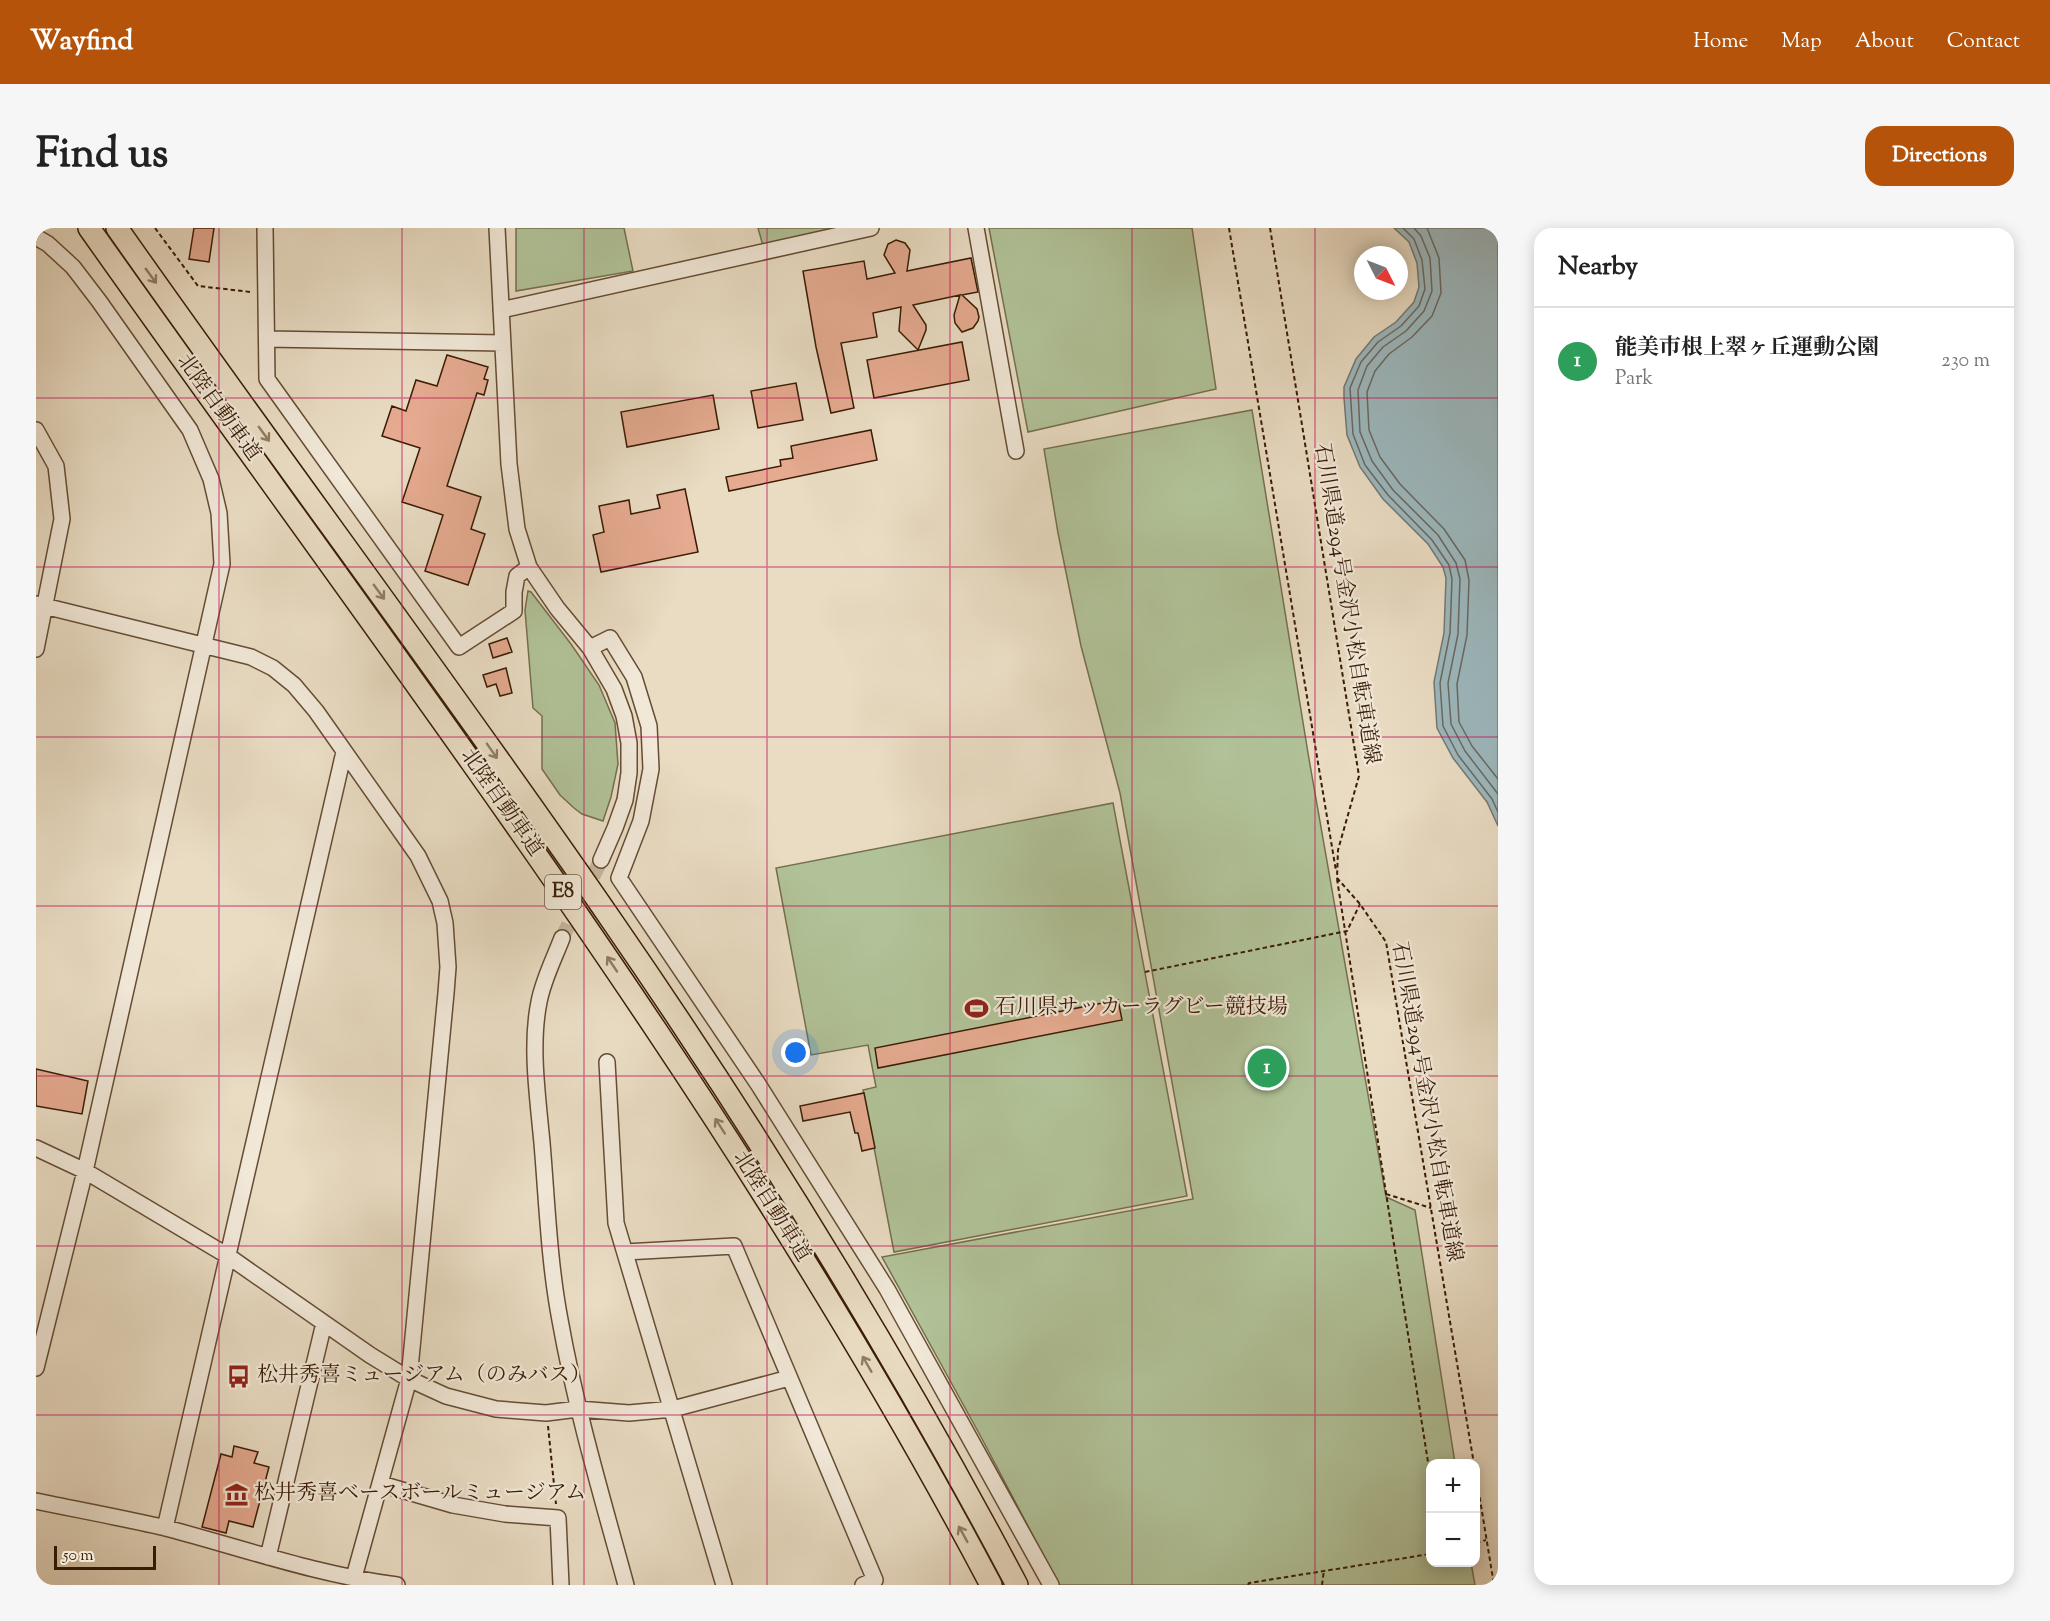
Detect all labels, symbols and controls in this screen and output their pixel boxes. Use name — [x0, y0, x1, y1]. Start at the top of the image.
text: Wayfind — [30, 22, 133, 62]
text: Home — [1693, 27, 1748, 57]
text: Map — [1781, 27, 1822, 57]
text: About — [1855, 27, 1914, 57]
text: Contact — [1947, 27, 2020, 57]
text: Find us — [36, 126, 168, 186]
button: Directions — [1865, 126, 2014, 186]
north arrow — [1354, 246, 1408, 300]
text: Nearby — [1558, 249, 1638, 286]
one-way arrow — [144, 267, 157, 283]
text: 能美市根上翠ヶ丘運動公園 — [1615, 333, 1879, 365]
text: 1 — [1574, 347, 1581, 376]
text: 230 m — [1941, 347, 1990, 376]
street label: 北陸自動車道 — [169, 348, 267, 468]
text: Park — [1615, 365, 1653, 394]
one-way arrow — [258, 425, 271, 441]
street label: 石川県道294号金沢小松自転車道線 — [1306, 441, 1386, 767]
one-way arrow — [373, 583, 385, 599]
one-way arrow — [486, 742, 498, 758]
street label: 北陸自動車道 — [453, 743, 549, 863]
road number: E8 — [545, 875, 581, 909]
street label: 石川県道294号金沢小松自転車道線 — [1383, 940, 1469, 1264]
one-way arrow — [606, 956, 618, 973]
place label: 石川県サッカーラグビー競技場 — [995, 993, 1288, 1023]
sports icon: 石川県サッカーラグビー競技場 — [964, 995, 990, 1021]
your location — [781, 1038, 810, 1067]
pin: 1 — [1248, 1046, 1286, 1090]
one-way arrow — [714, 1118, 727, 1135]
street label: 北陸自動車道 — [725, 1146, 817, 1268]
one-way arrow — [860, 1356, 872, 1373]
place label: 松井秀喜ミュージアム（のみバス） — [257, 1361, 591, 1391]
bus stop icon: 松井秀喜ミュージアム（のみバス） — [226, 1363, 252, 1389]
map controls — [1426, 1459, 1480, 1567]
button: + — [1426, 1459, 1480, 1513]
place label: 松井秀喜ベースボールミュージアム — [254, 1479, 586, 1509]
museum icon: 松井秀喜ベースボールミュージアム — [223, 1481, 249, 1507]
button: − — [1426, 1513, 1480, 1567]
one-way arrow — [957, 1525, 968, 1543]
scale bar — [54, 1543, 156, 1570]
text: 50 m — [63, 1545, 94, 1568]

